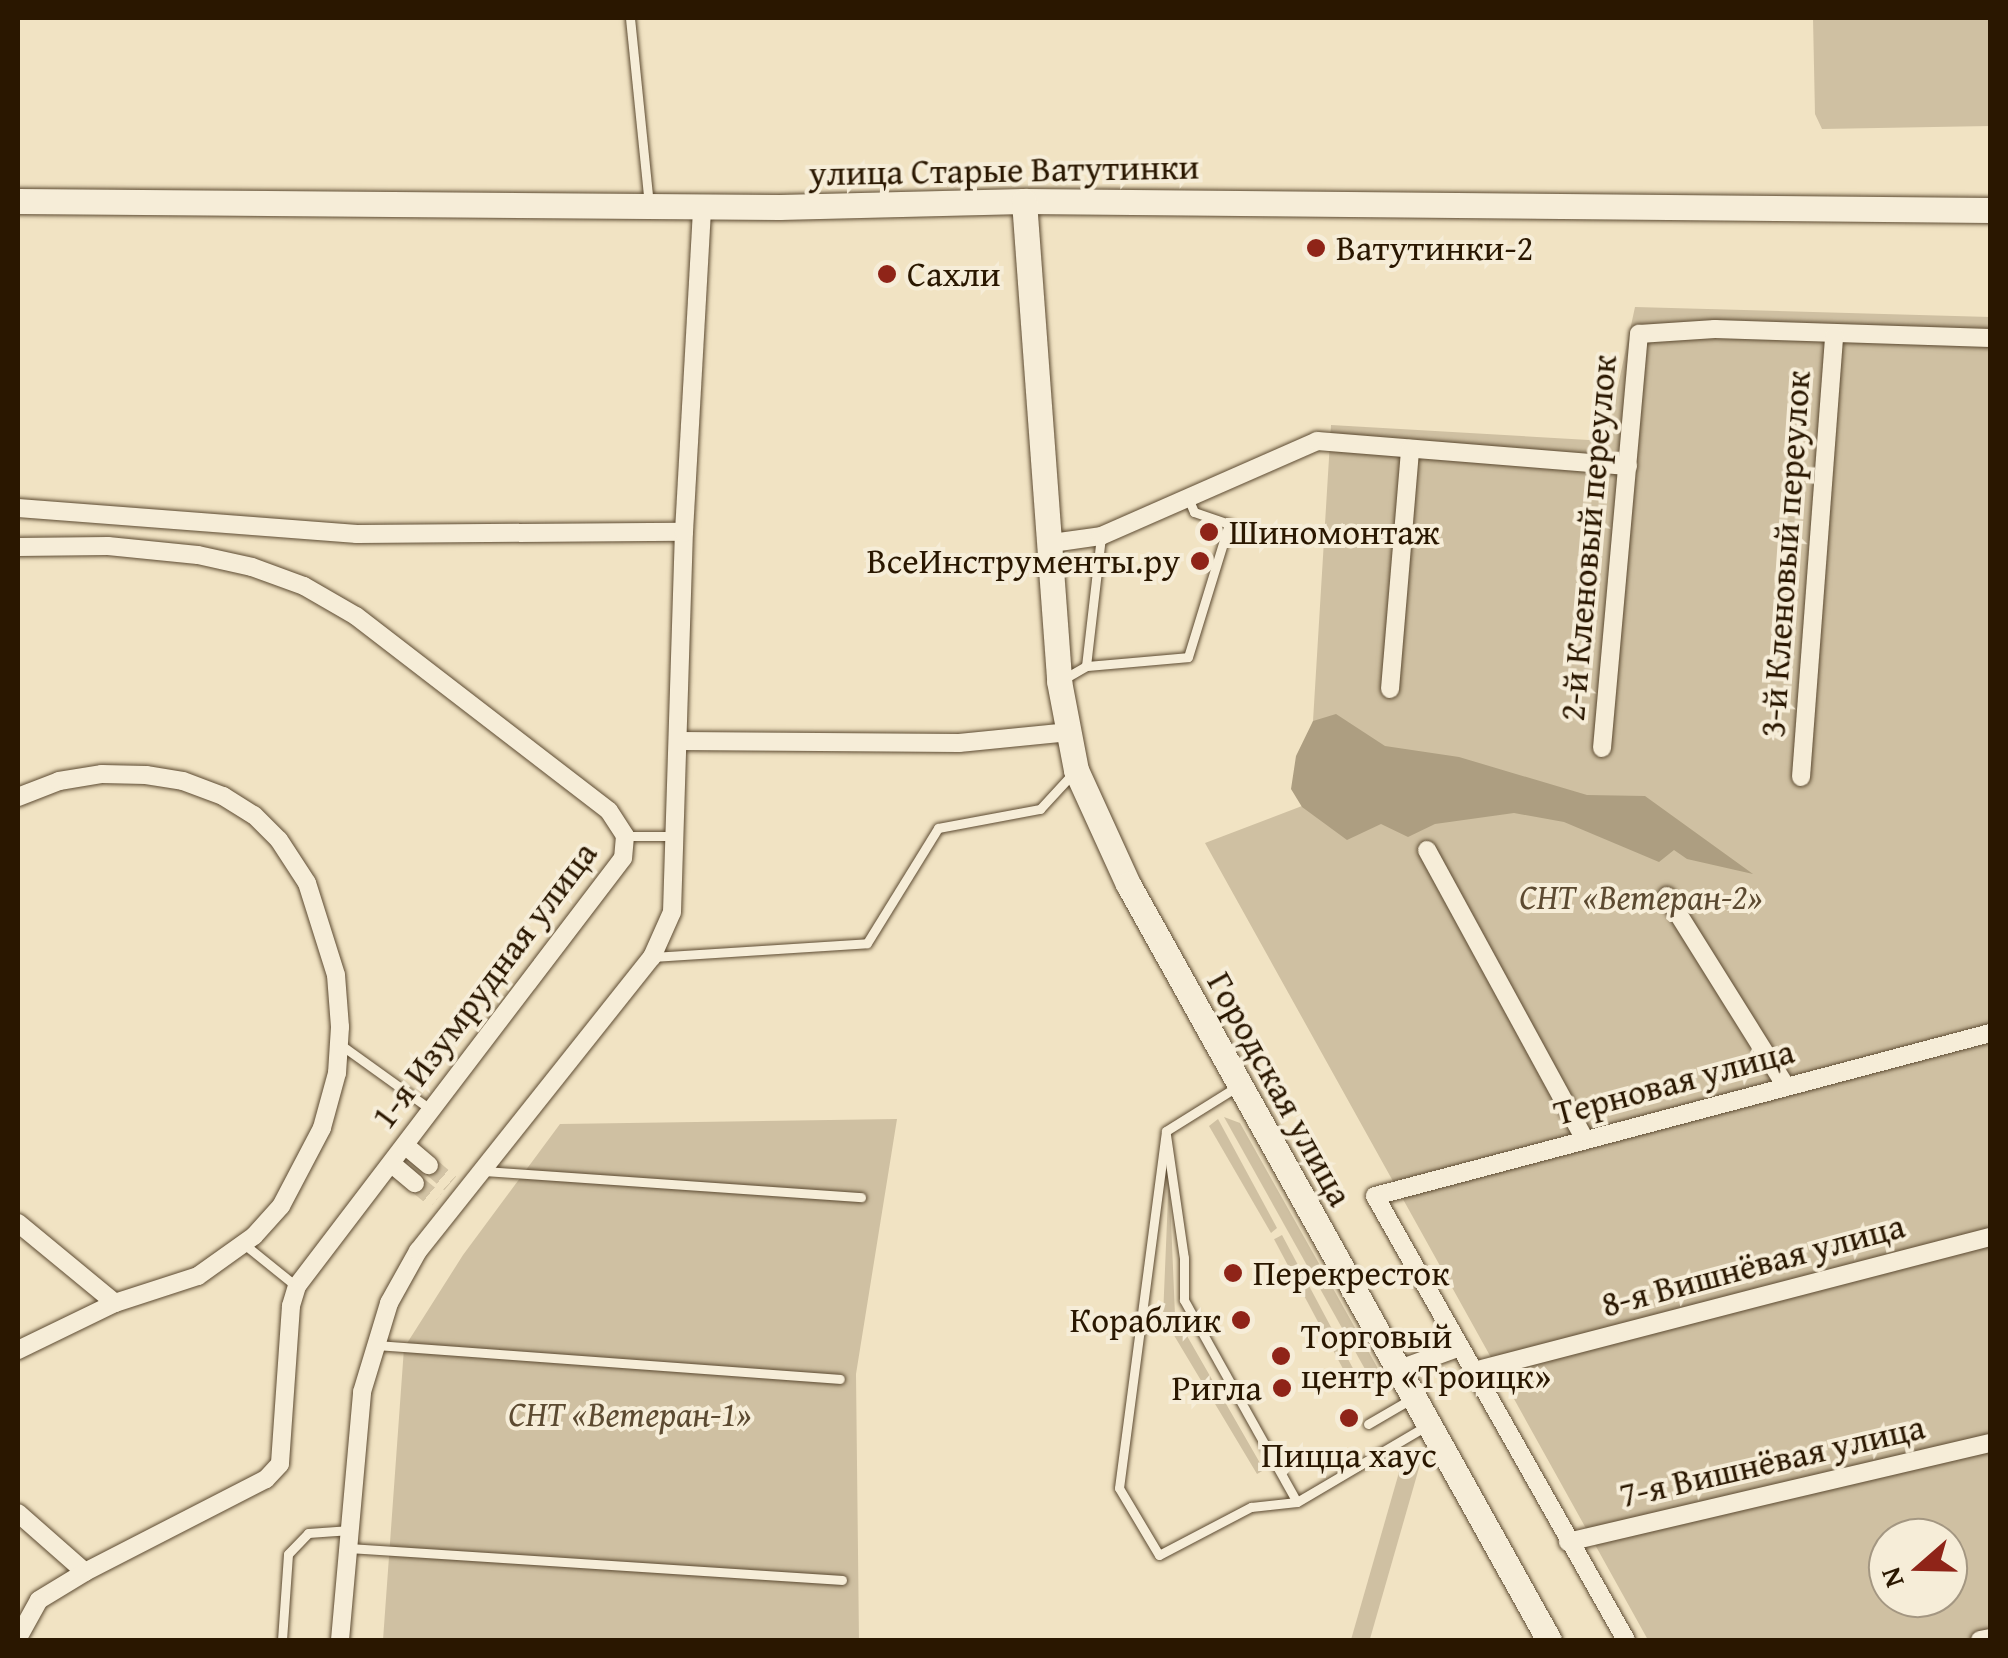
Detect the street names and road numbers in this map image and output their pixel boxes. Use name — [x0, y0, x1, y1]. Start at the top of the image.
street label: улица Старые Ватутинки — [808, 146, 1200, 194]
street label: 2-й Кленовый переулок — [1551, 353, 1625, 723]
street label: 3-й Кленовый переулок — [1751, 369, 1819, 739]
street label: 1-я Изумрудная улица — [362, 833, 606, 1137]
street label: Городская улица — [1198, 965, 1362, 1213]
street label: Терновая улица — [1549, 1030, 1799, 1134]
street label: 8-я Вишнёвая улица — [1597, 1204, 1909, 1326]
street label: 7-я Вишнёвая улица — [1615, 1405, 1929, 1517]

